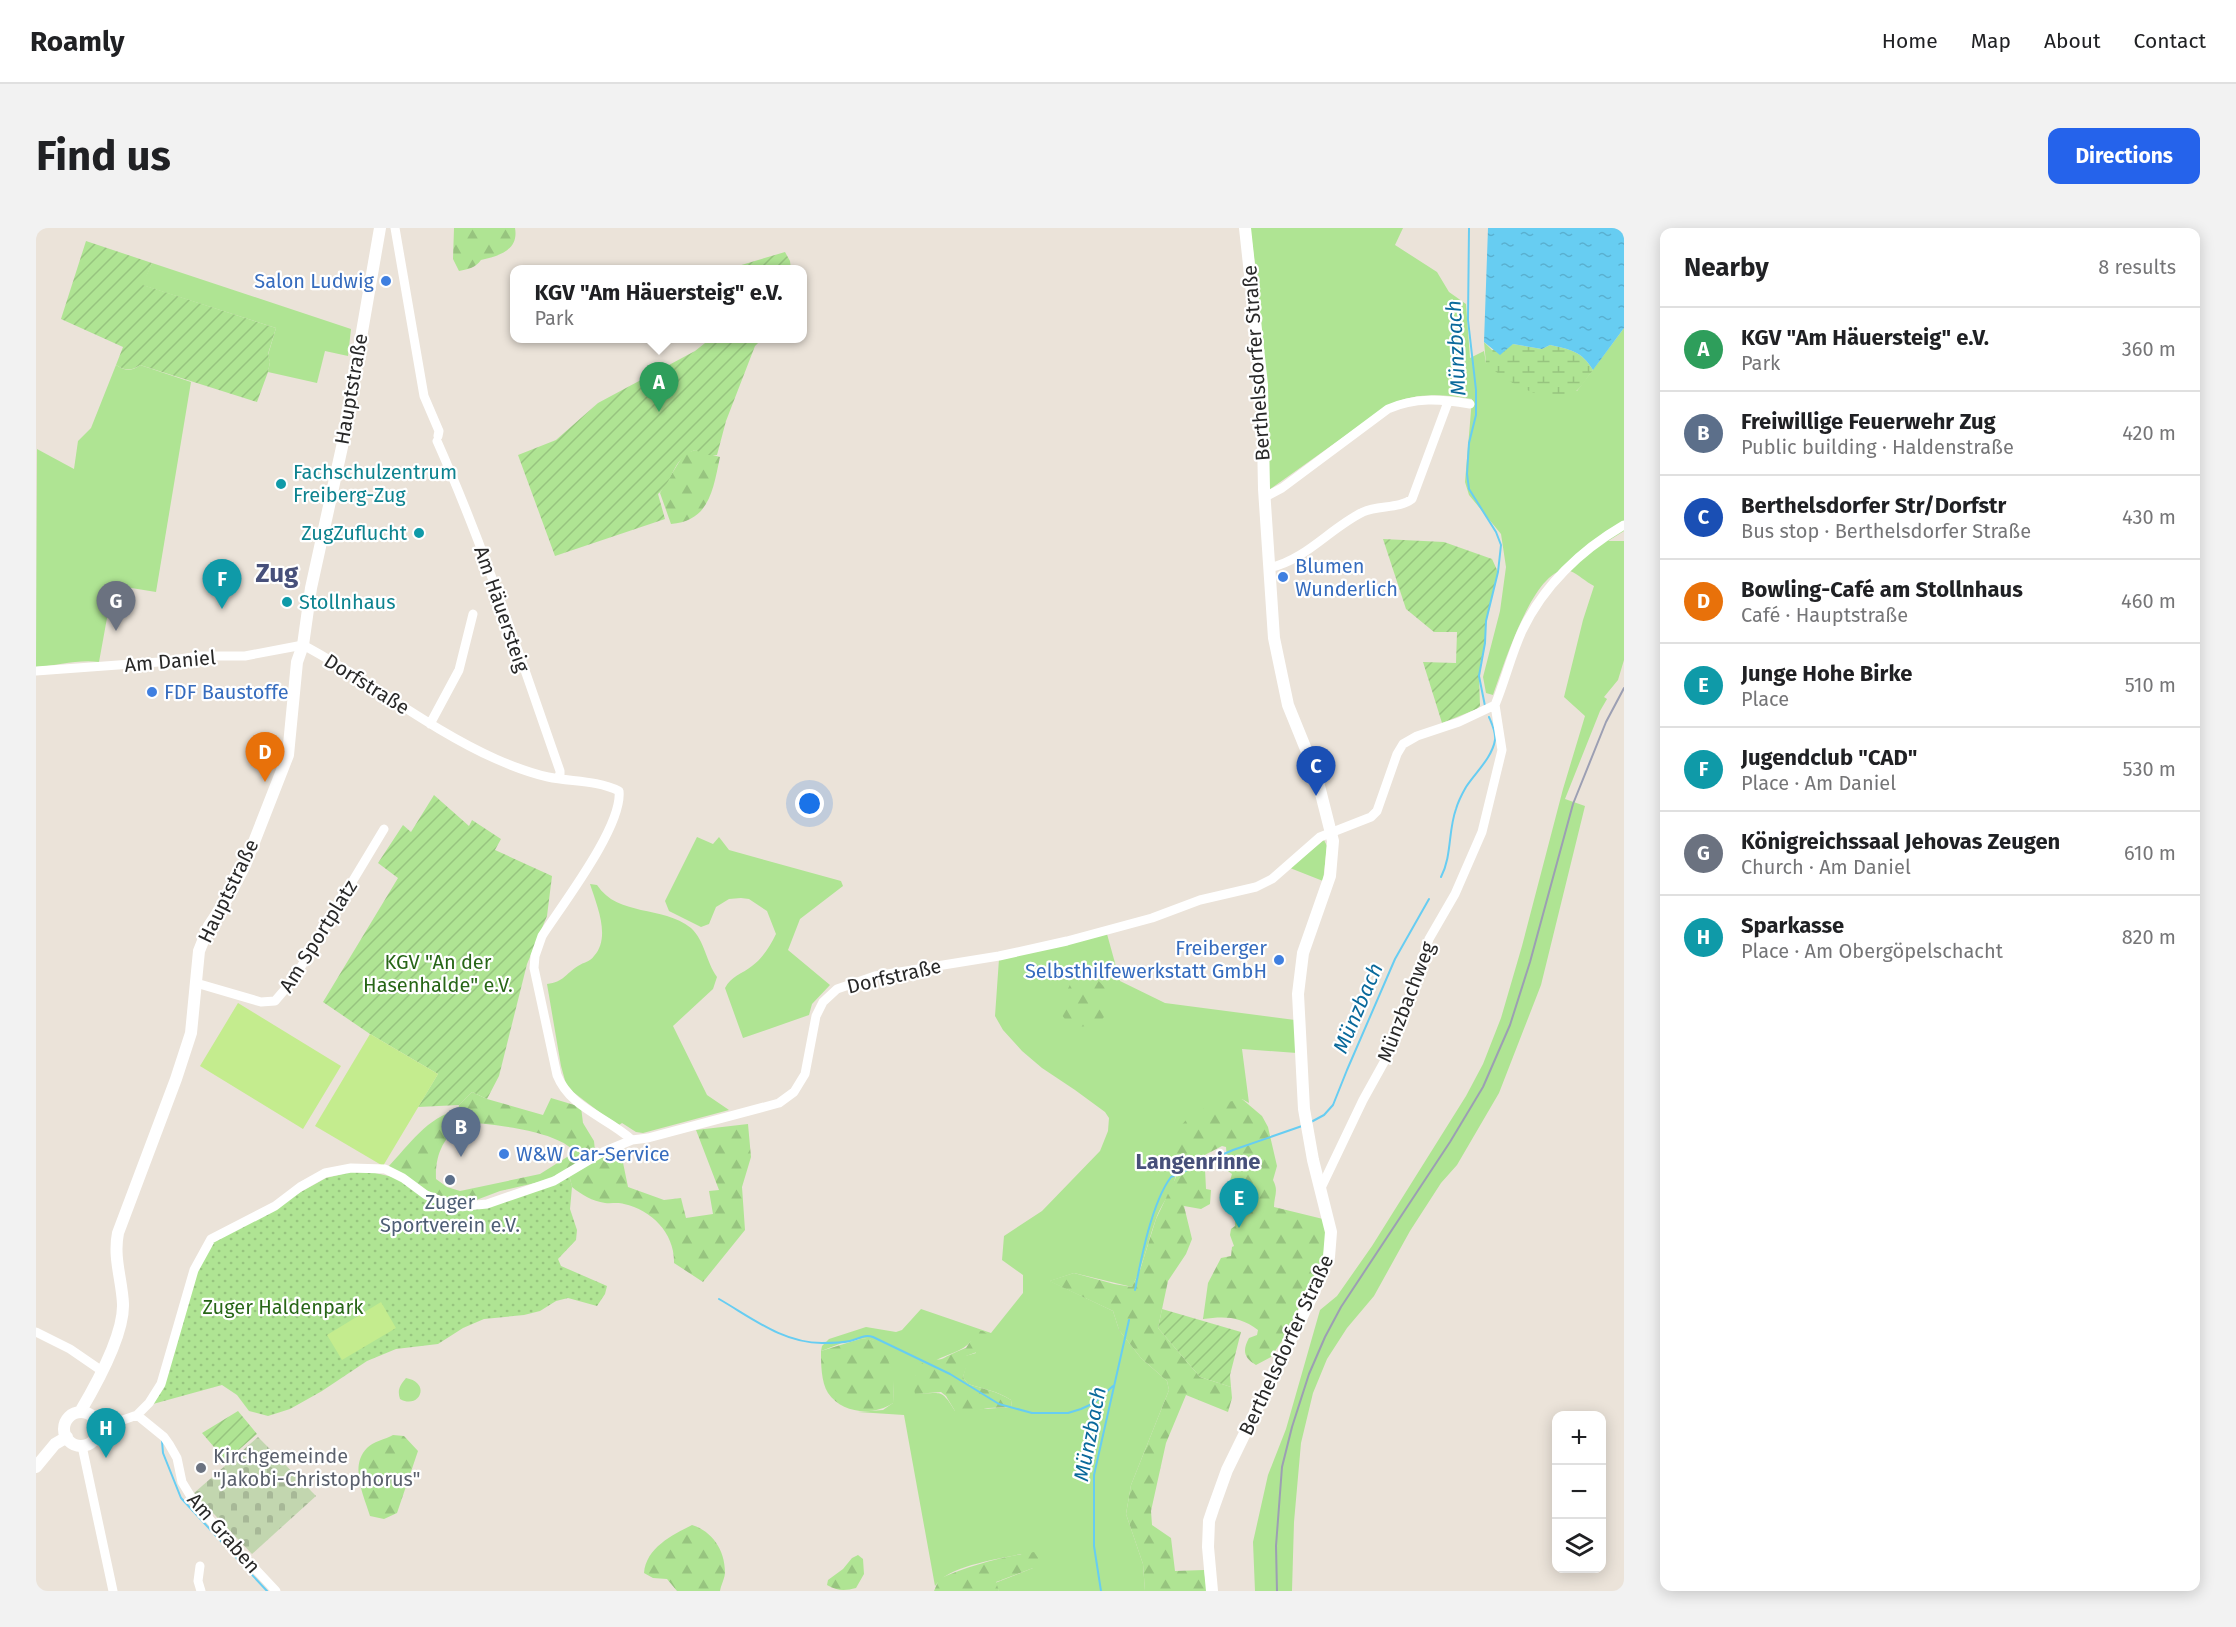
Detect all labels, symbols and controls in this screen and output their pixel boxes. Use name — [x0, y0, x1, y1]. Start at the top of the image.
text: Roamly — [30, 25, 124, 58]
text: Home — [1882, 28, 1938, 54]
text: Map — [1971, 28, 2011, 54]
text: About — [2044, 28, 2101, 54]
text: Contact — [2134, 28, 2206, 54]
button: Directions — [2048, 128, 2200, 184]
text: Find us — [36, 131, 171, 181]
text: Nearby — [1684, 252, 1769, 283]
text: 8 results — [2098, 255, 2176, 279]
street label: Berthelsdorfer Straße — [1237, 264, 1275, 462]
popup — [510, 265, 807, 343]
place label: Salon Ludwig — [254, 269, 375, 293]
marker: Salon Ludwig — [379, 274, 393, 288]
text: KGV "Am Häuersteig" e.V. — [534, 279, 783, 306]
water label: Münzbach — [1441, 300, 1471, 396]
text: Park — [534, 306, 574, 330]
text: KGV "Am Häuersteig" e.V. — [1741, 324, 1989, 351]
street label: Hauptstraße — [329, 332, 373, 446]
text: A — [1698, 337, 1709, 361]
text: 360 m — [2122, 337, 2176, 361]
text: Park — [1741, 351, 1780, 375]
pin: A — [640, 362, 678, 412]
text: Freiwillige Feuerwehr Zug — [1741, 408, 1996, 435]
text: B — [1697, 421, 1710, 445]
text: 420 m — [2122, 421, 2176, 445]
text: Public building · Haldenstraße — [1741, 435, 2014, 459]
place label: Fachschulzentrum Freiberg-Zug — [293, 460, 457, 507]
marker: Fachschulzentrum Freiberg-Zug — [274, 477, 288, 491]
text: Berthelsdorfer Str/Dorfstr — [1741, 492, 2006, 519]
text: C — [1698, 505, 1709, 529]
text: 430 m — [2122, 505, 2176, 529]
text: Bus stop · Berthelsdorfer Straße — [1741, 519, 2031, 543]
place label: ZugZuflucht — [301, 521, 408, 545]
marker: ZugZuflucht — [412, 526, 426, 540]
street label: Am Häuersteig — [469, 543, 535, 676]
place label: Blumen Wunderlich — [1295, 554, 1398, 601]
district label: Zug — [256, 558, 299, 589]
pin: F — [202, 560, 242, 609]
marker: Blumen Wunderlich — [1276, 570, 1290, 584]
text: Bowling-Café am Stollnhaus — [1741, 576, 2023, 603]
pin: G — [96, 582, 136, 631]
text: D — [1697, 589, 1710, 613]
text: 460 m — [2121, 589, 2176, 613]
place label: Stollnhaus — [299, 590, 396, 614]
marker: Stollnhaus — [280, 595, 294, 609]
text: Café · Hauptstraße — [1741, 603, 1908, 627]
street label: Am Daniel — [123, 645, 217, 677]
street label: Dorfstraße — [320, 648, 414, 720]
text: Junge Hohe Birke — [1741, 660, 1912, 687]
text: E — [1698, 673, 1709, 697]
text: 510 m — [2125, 673, 2176, 697]
place label: FDF Baustoffe — [164, 680, 289, 704]
marker: FDF Baustoffe — [145, 685, 159, 699]
text: Place — [1741, 687, 1789, 711]
pin: D — [246, 732, 284, 782]
text: Jugendclub "CAD" — [1741, 744, 1918, 771]
pin: C — [1296, 746, 1336, 796]
text: F — [1699, 757, 1708, 781]
text: 530 m — [2123, 757, 2176, 781]
text: Place · Am Daniel — [1741, 771, 1896, 795]
your location — [795, 789, 824, 818]
text: Königreichssaal Jehovas Zeugen — [1741, 828, 2060, 855]
street label: Hauptstraße — [193, 835, 263, 947]
text: G — [1697, 841, 1710, 865]
text: 610 m — [2124, 841, 2176, 865]
text: Church · Am Daniel — [1741, 855, 1911, 879]
street label: Am Sportplatz — [274, 875, 362, 997]
text: Sparkasse — [1741, 912, 1844, 939]
text: H — [1697, 925, 1710, 949]
text: 820 m — [2122, 925, 2176, 949]
place label: Freiberger Selbsthilfewerkstatt GmbH — [1025, 936, 1267, 983]
street label: Münzbachweg — [1372, 938, 1440, 1066]
text: Place · Am Obergöpelschacht — [1741, 939, 2003, 963]
park label: KGV "An der Hasenhalde" e.V. — [363, 950, 513, 997]
street label: Dorfstraße — [844, 953, 944, 999]
marker: Freiberger Selbsthilfewerkstatt GmbH — [1272, 953, 1286, 967]
water label: Münzbach — [1327, 959, 1389, 1057]
pin: B — [442, 1108, 480, 1157]
place label: W&W Car-Service — [516, 1142, 670, 1166]
marker: W&W Car-Service — [497, 1147, 511, 1161]
district label: Langenrinne — [1136, 1148, 1260, 1175]
marker: Zuger Sportverein e.V. — [443, 1173, 457, 1187]
pin: E — [1220, 1178, 1258, 1228]
place label: Zuger Sportverein e.V. — [380, 1190, 520, 1237]
street label: Berthelsdorfer Straße — [1234, 1251, 1338, 1439]
park label: Zuger Haldenpark — [203, 1295, 364, 1319]
water label: Münzbach — [1068, 1385, 1112, 1483]
pin: H — [86, 1408, 126, 1458]
map controls — [1552, 1411, 1606, 1573]
button: + — [1552, 1411, 1606, 1465]
place label: Kirchgemeinde "Jakobi-Christophorus" — [213, 1444, 421, 1491]
marker: Kirchgemeinde "Jakobi-Christophorus" — [194, 1461, 208, 1475]
button: − — [1552, 1465, 1606, 1519]
street label: Am Graben — [182, 1488, 266, 1578]
button: layers — [1552, 1519, 1606, 1573]

